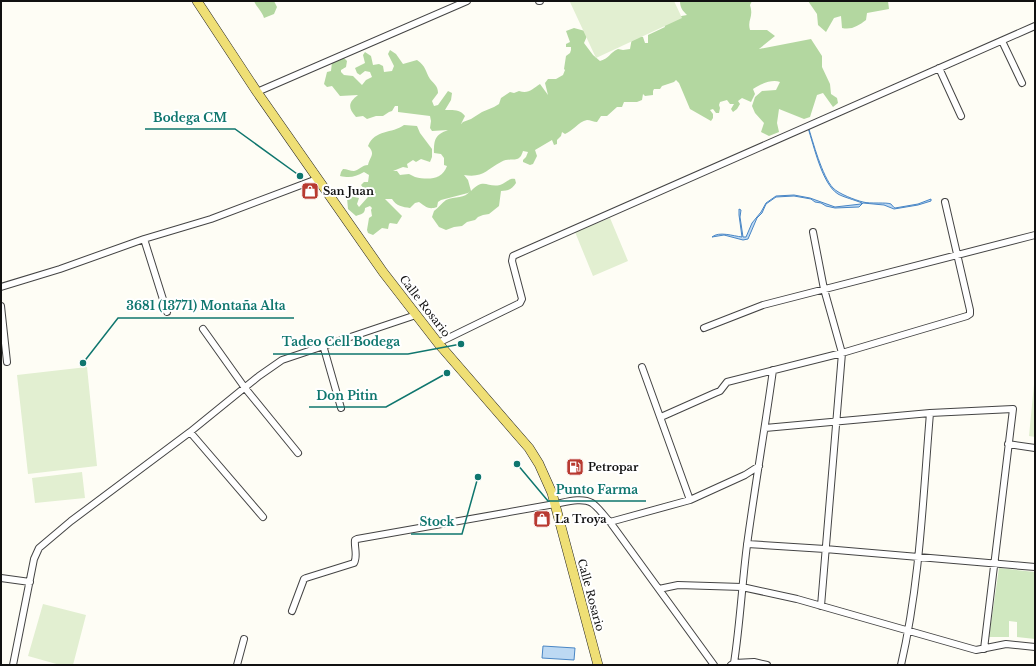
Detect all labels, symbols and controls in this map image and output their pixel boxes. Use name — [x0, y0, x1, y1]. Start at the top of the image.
callout: Bodega CM — [145, 105, 235, 129]
text: Bodega CM — [153, 110, 227, 125]
shop icon: San Juan — [300, 181, 320, 201]
place label: San Juan — [323, 184, 374, 198]
street label: Calle Rosario — [397, 272, 453, 340]
callout: 3681 (13771) Montaña Alta — [118, 294, 294, 318]
text: 3681 (13771) Montaña Alta — [126, 298, 286, 313]
callout: Tadeo Cell Bodega — [273, 330, 408, 354]
text: Tadeo Cell Bodega — [282, 334, 400, 349]
callout: Don Pitin — [309, 383, 386, 407]
text: Don Pitin — [316, 388, 378, 403]
fuel station icon: Petropar — [565, 457, 585, 477]
place label: Petropar — [588, 460, 639, 474]
callout: Punto Farma — [548, 477, 646, 501]
text: Punto Farma — [556, 482, 638, 497]
shop icon: La Troya — [532, 509, 552, 529]
callout: Stock — [411, 510, 462, 534]
place label: La Troya — [555, 512, 607, 526]
text: Stock — [419, 514, 456, 529]
street label: Calle Rosario — [575, 557, 607, 633]

